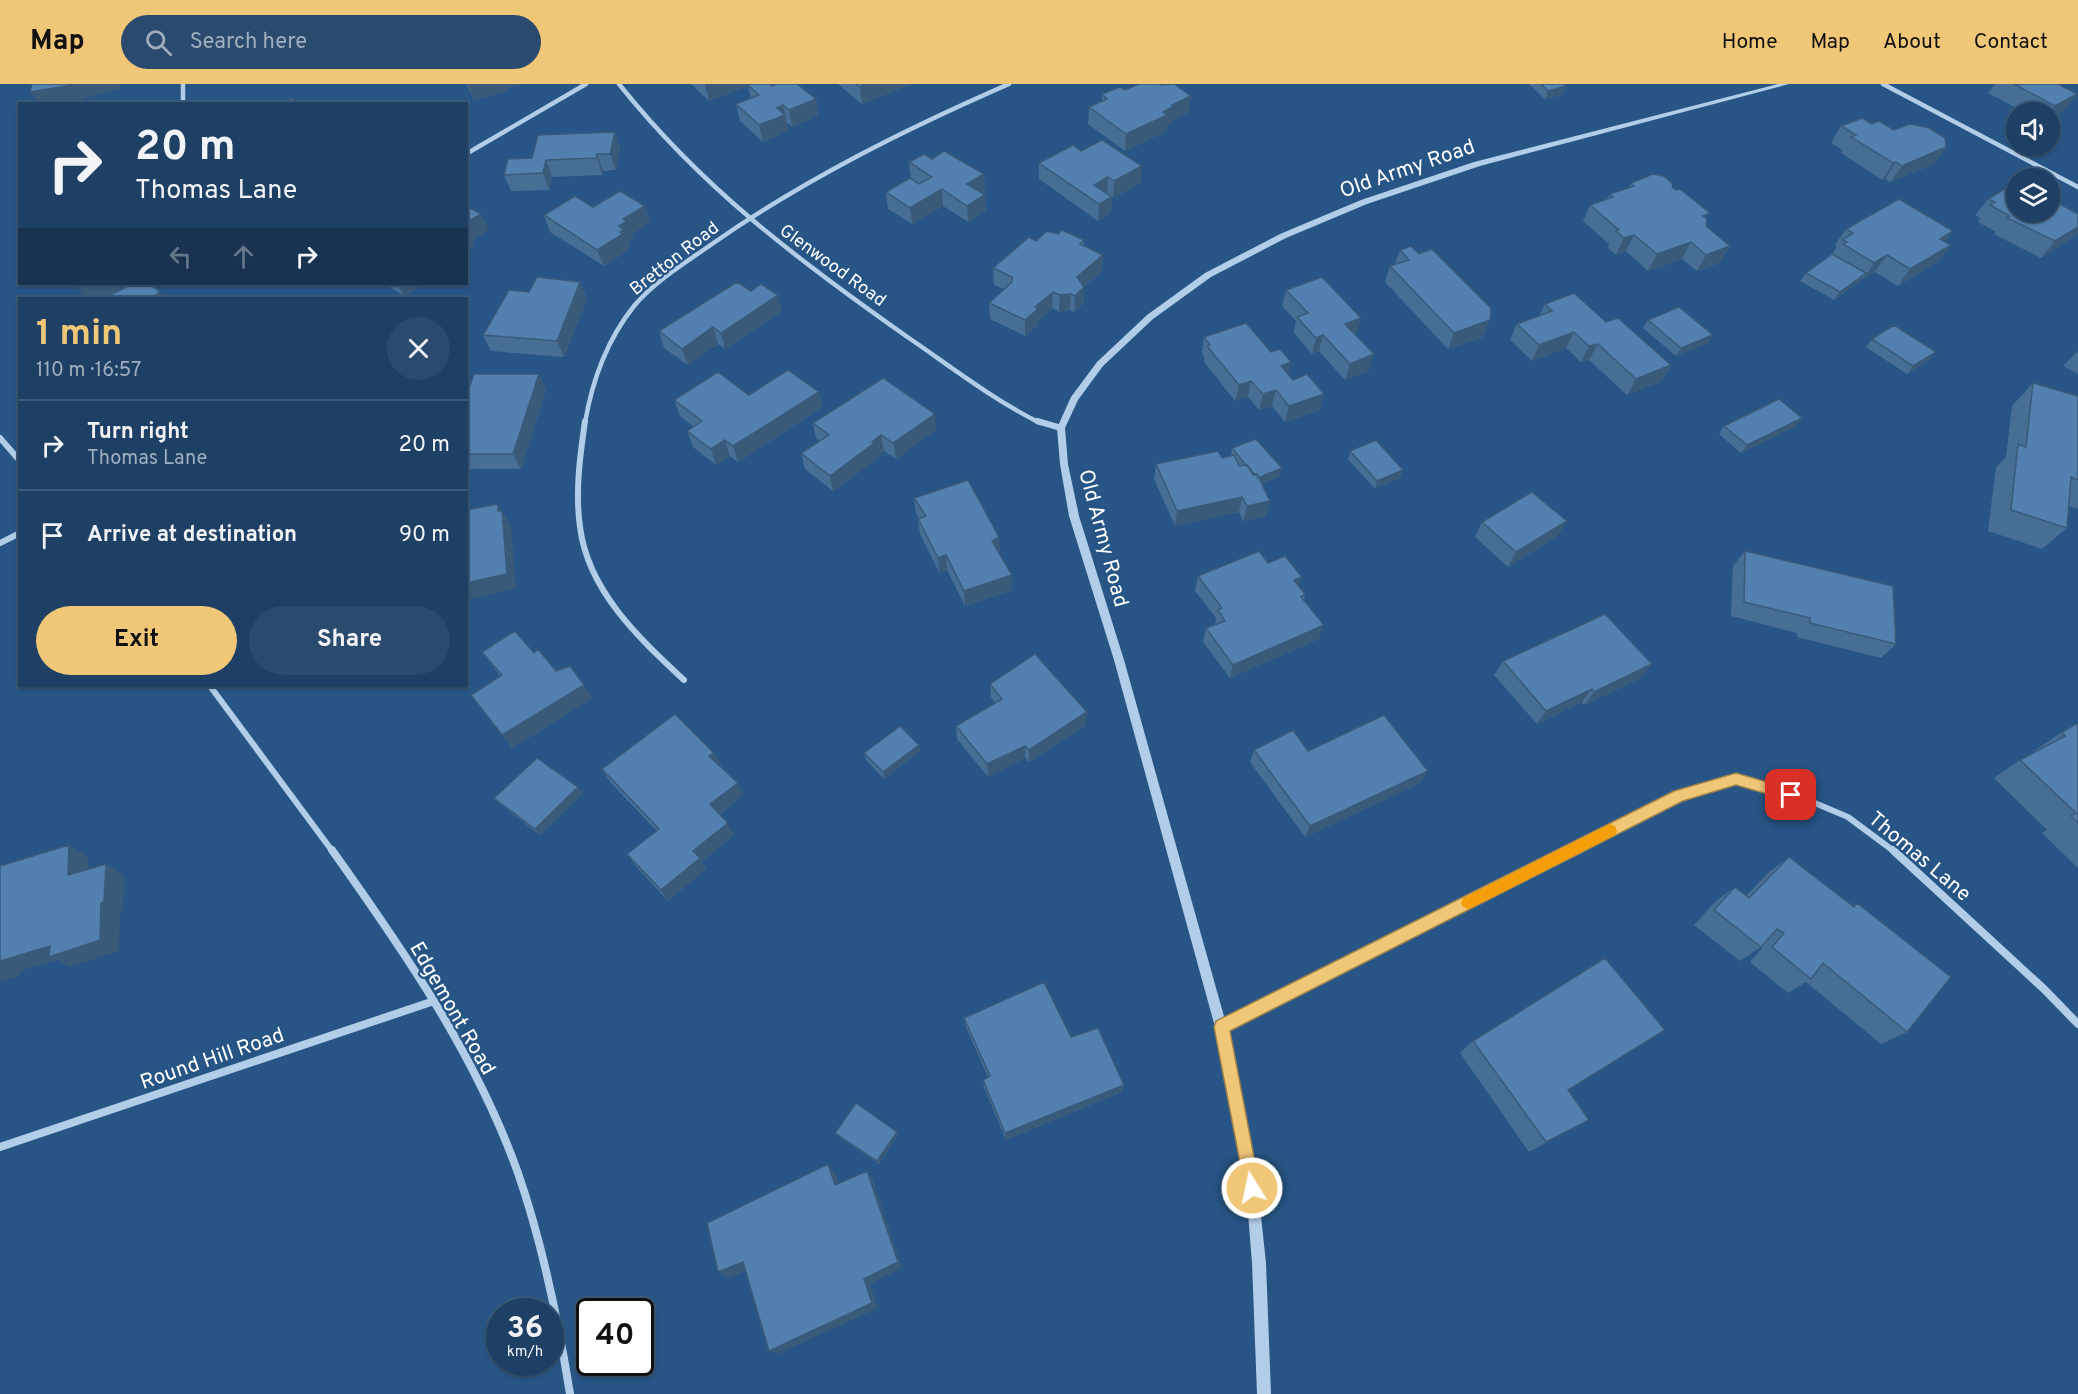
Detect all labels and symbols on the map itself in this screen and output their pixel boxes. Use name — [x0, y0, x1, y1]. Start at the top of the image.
street label: Old Army Road — [1336, 134, 1479, 205]
street label: Bretton Road — [626, 217, 724, 301]
street label: Glenwood Road — [774, 220, 890, 313]
street label: Old Army Road — [1071, 467, 1134, 610]
pin — [1765, 769, 1816, 820]
street label: Thomas Lane — [1862, 806, 1976, 908]
street label: Edgemont Road — [403, 937, 501, 1080]
street label: Round Hill Road — [137, 1022, 288, 1097]
position arrow — [1220, 1156, 1284, 1220]
speed limit sign: 40 — [576, 1298, 654, 1376]

